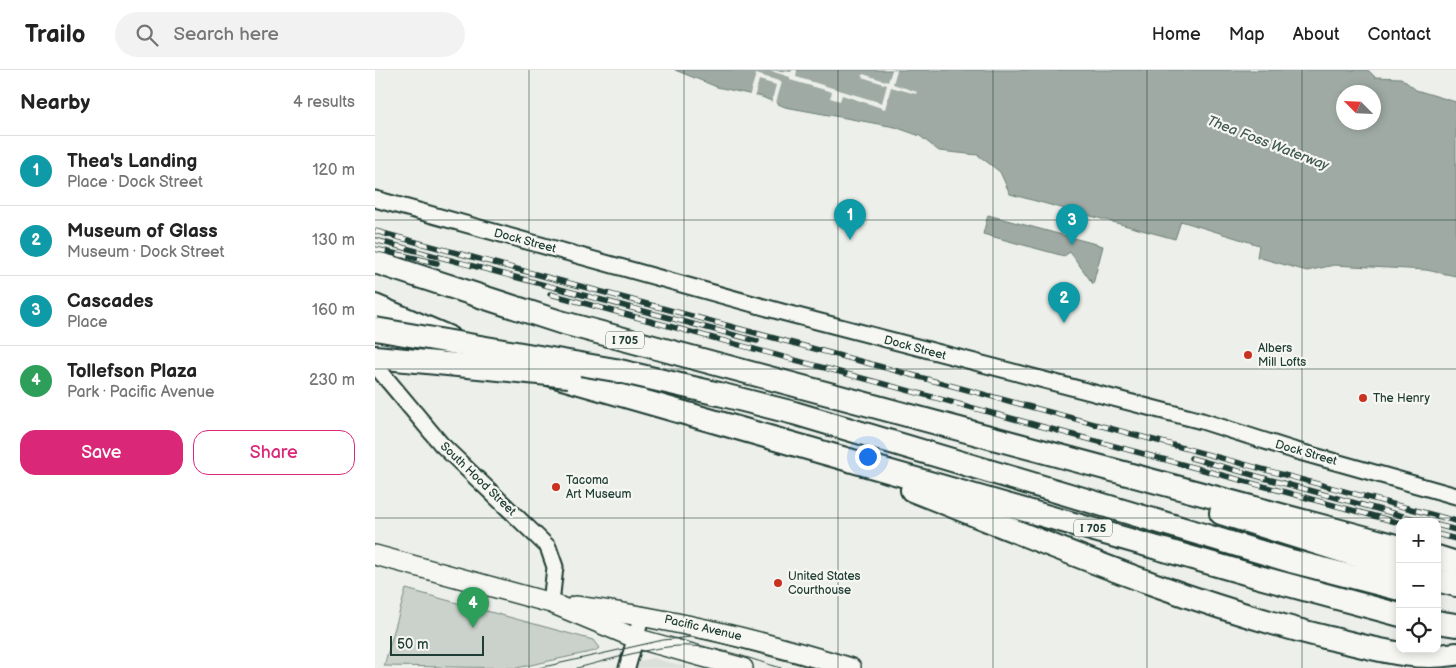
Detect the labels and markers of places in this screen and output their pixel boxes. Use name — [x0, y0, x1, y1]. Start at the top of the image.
pin: 1 — [834, 199, 866, 240]
pin: 3 — [1056, 204, 1088, 245]
pin: 2 — [1048, 282, 1080, 323]
place label: Albers Mill Lofts — [1258, 341, 1306, 370]
marker: Albers Mill Lofts — [1242, 349, 1254, 361]
place label: The Henry — [1373, 391, 1430, 406]
marker: The Henry — [1357, 392, 1369, 404]
place label: Tacoma Art Museum — [566, 473, 632, 502]
marker: Tacoma Art Museum — [550, 481, 562, 493]
place label: United States Courthouse — [788, 569, 860, 598]
marker: United States Courthouse — [772, 577, 784, 589]
pin: 4 — [457, 587, 489, 628]

